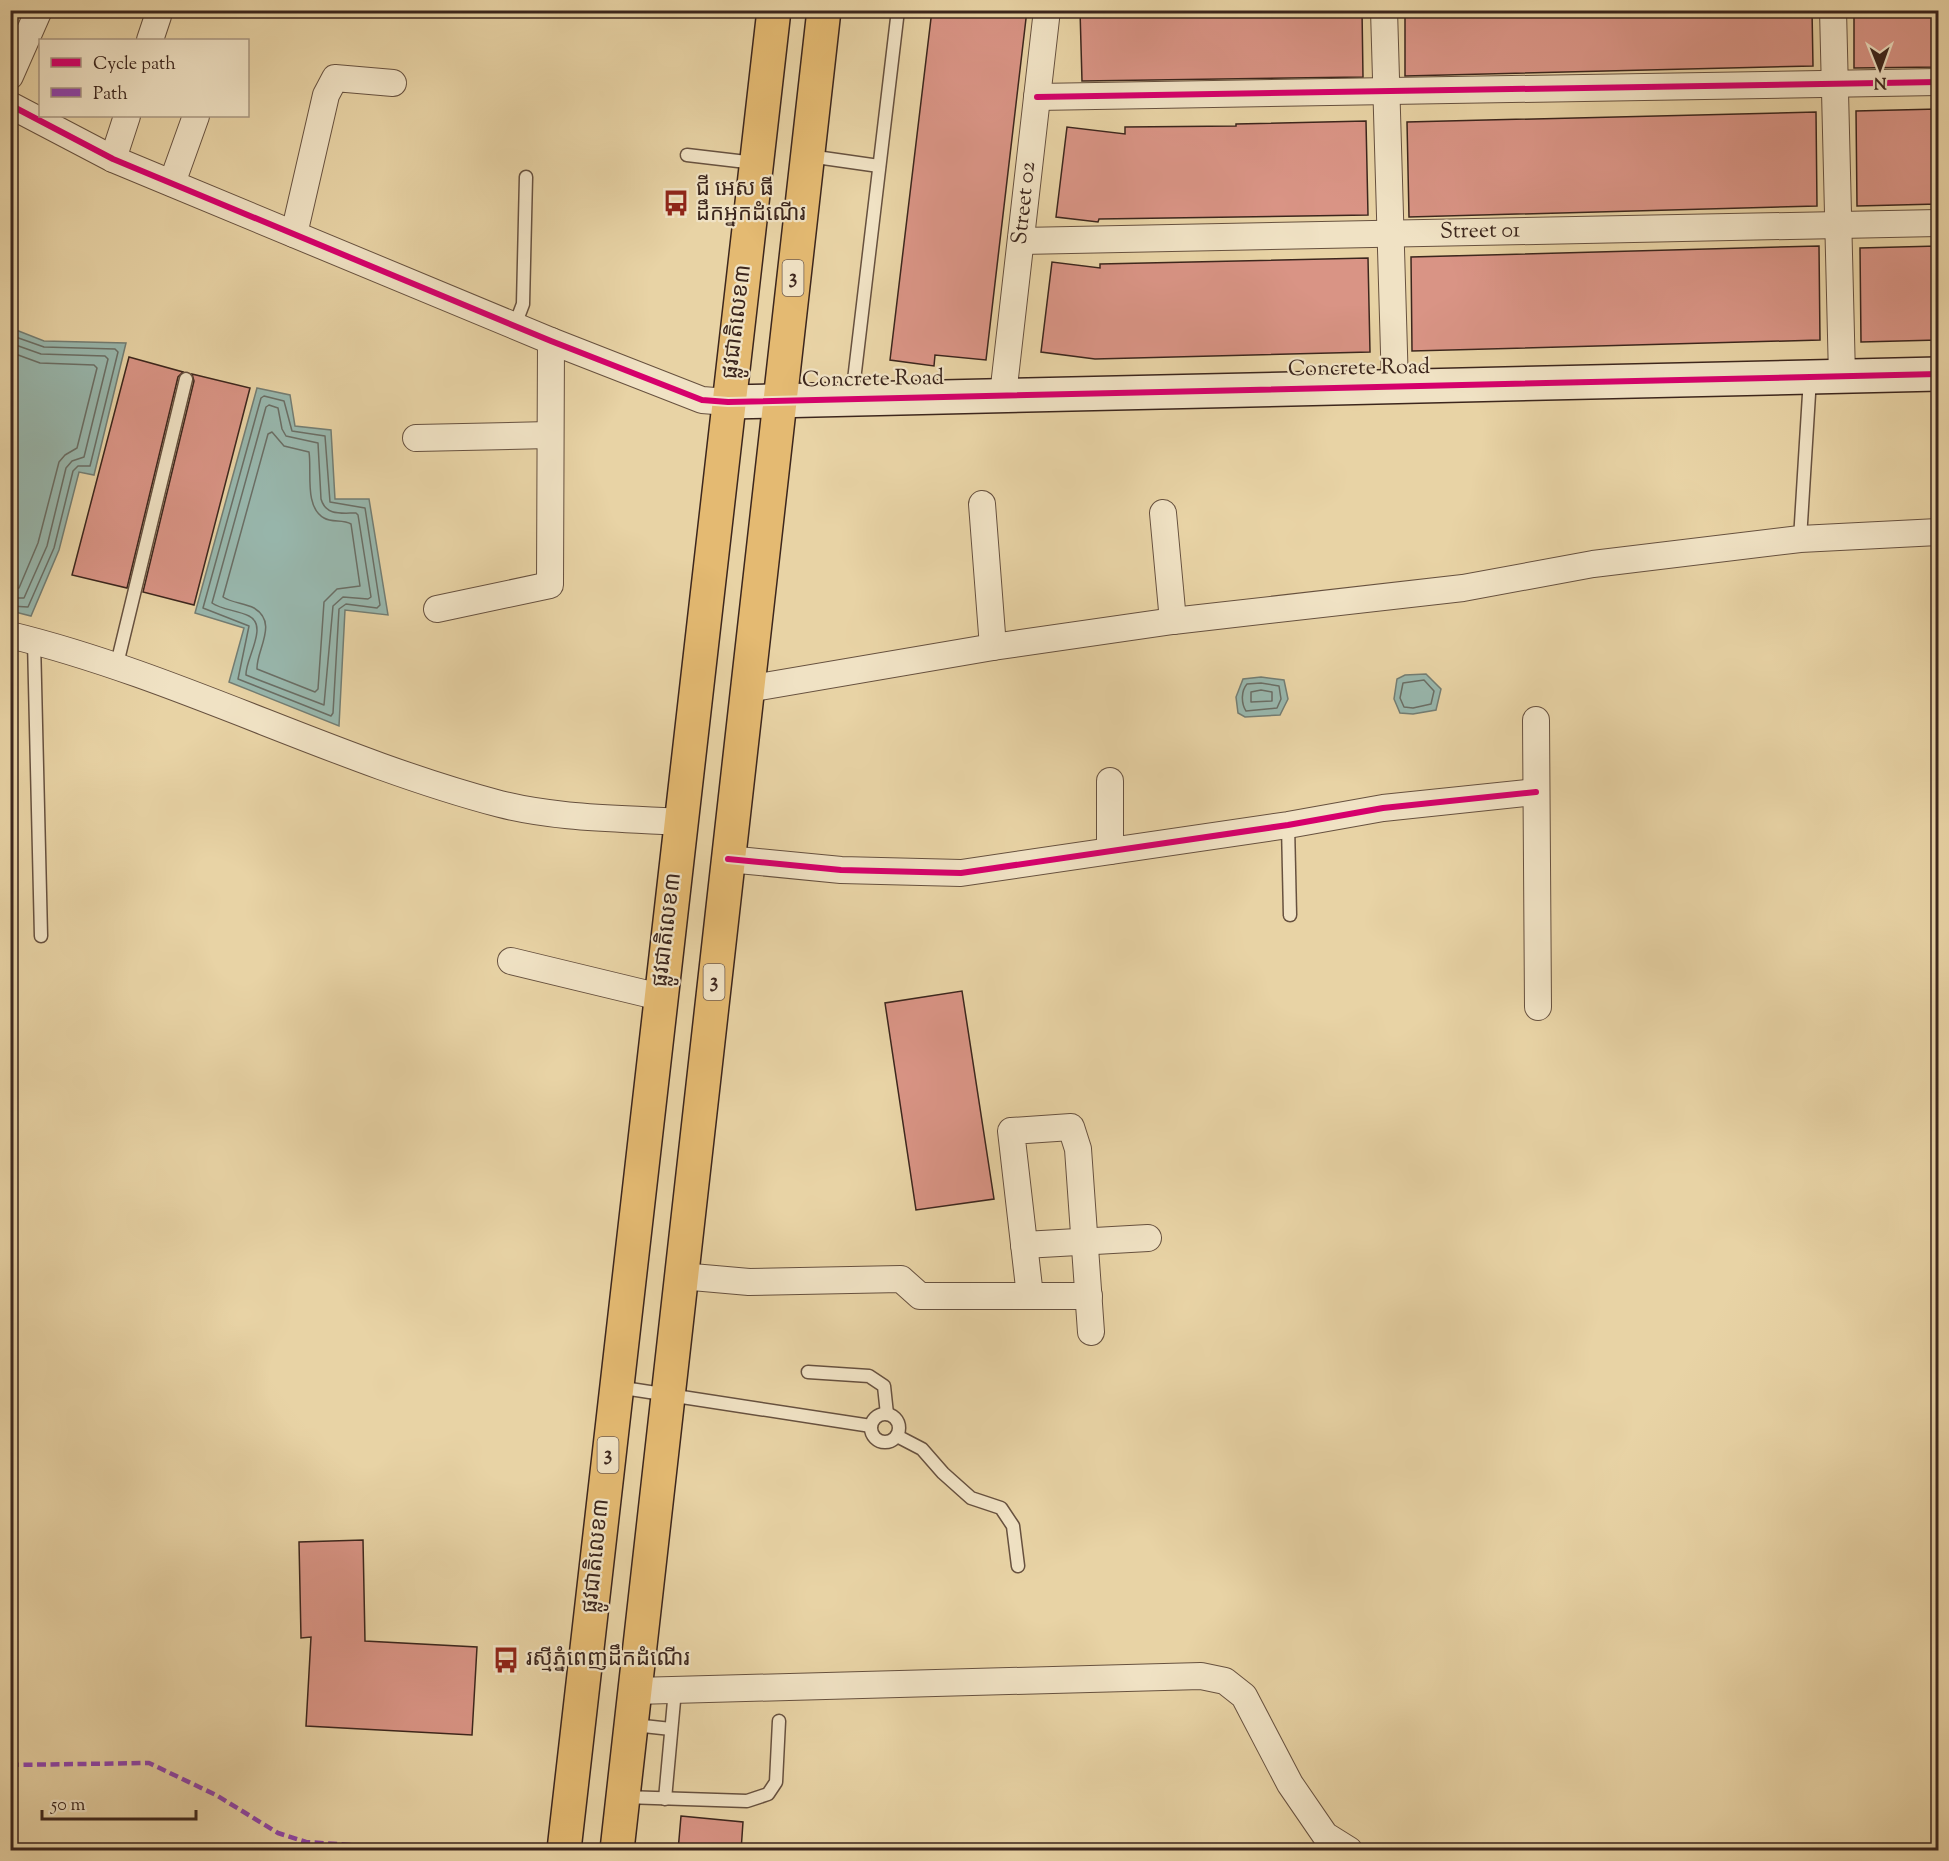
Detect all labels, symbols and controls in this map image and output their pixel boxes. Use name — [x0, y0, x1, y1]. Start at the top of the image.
legend — [39, 39, 249, 117]
north arrow — [1850, 39, 1910, 99]
text: Cycle path — [93, 52, 176, 78]
text: N — [1873, 70, 1887, 93]
text: Path — [93, 82, 128, 108]
street label: Street 02 — [1005, 160, 1045, 246]
place label: ជី អេស ធី ដឹកអ្នកដំណើរ — [696, 174, 806, 231]
bus stop icon: ជី អេស ធី ដឹកអ្នកដំណើរ — [661, 188, 691, 218]
street label: Street 01 — [1440, 215, 1521, 249]
road number: 3 — [782, 260, 804, 296]
street label: ផ្លូវជាតិលេខ៣ — [715, 263, 762, 381]
street label: Concrete Road — [1288, 352, 1430, 386]
street label: Concrete Road — [802, 363, 944, 397]
street label: ផ្លូវជាតិលេខ៣ — [645, 871, 692, 989]
road number: 3 — [704, 964, 724, 1000]
road number: 3 — [598, 1437, 618, 1473]
street label: ផ្លូវជាតិលេខ៣ — [575, 1497, 620, 1615]
place label: រស្មីភ្នំពេញដឹកដំណើរ — [526, 1643, 690, 1676]
bus stop icon: រស្មីភ្នំពេញដឹកដំណើរ — [491, 1645, 521, 1675]
scale bar — [42, 1783, 196, 1821]
text: 50 m — [50, 1793, 86, 1819]

